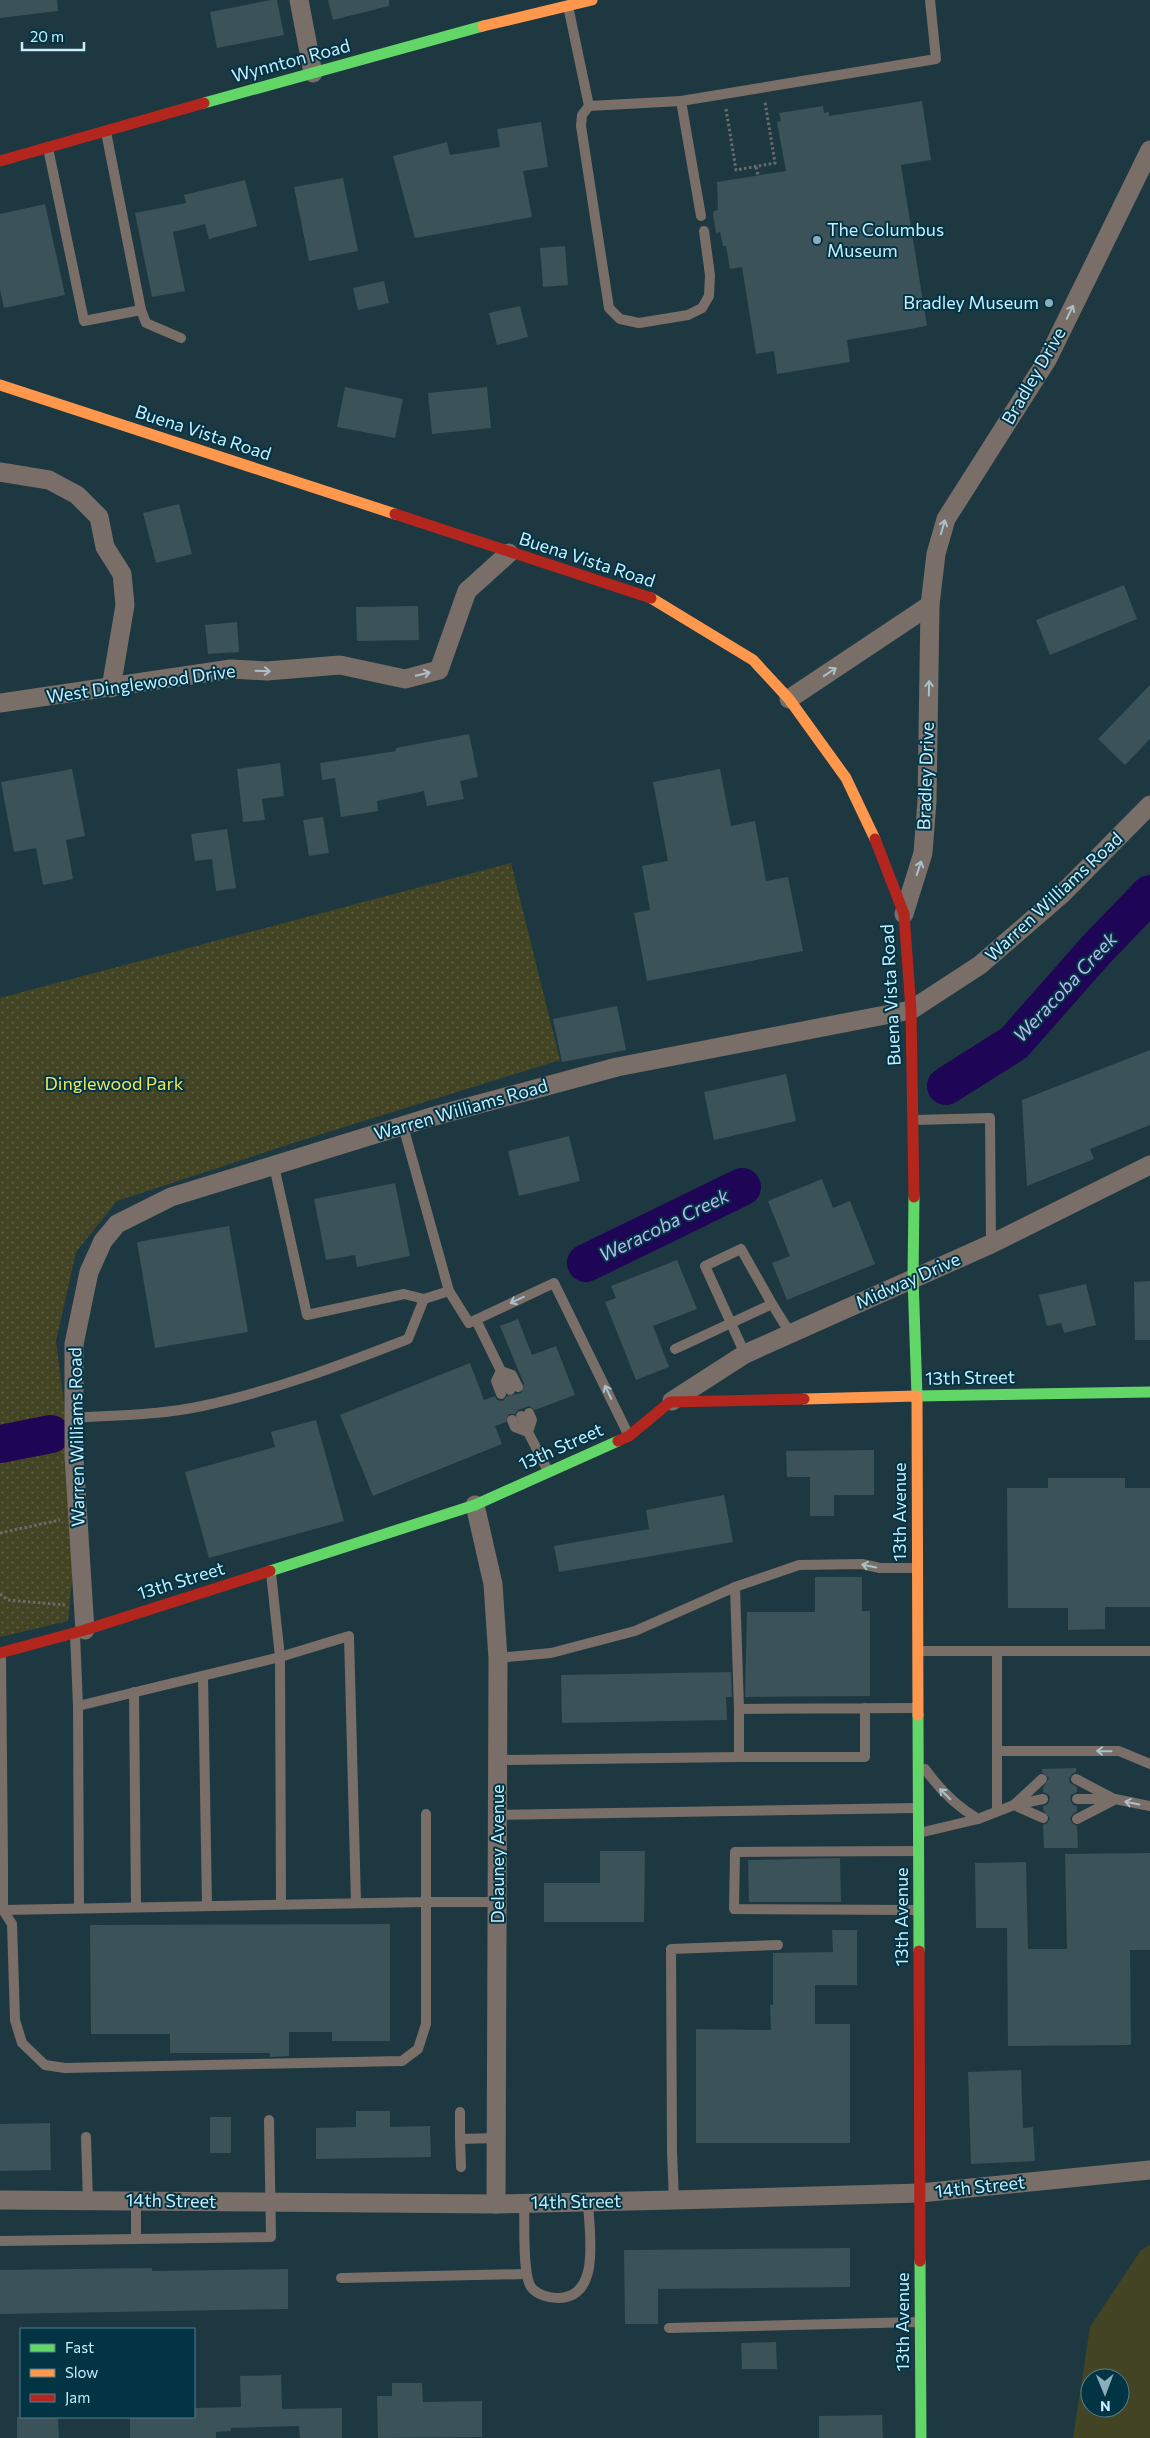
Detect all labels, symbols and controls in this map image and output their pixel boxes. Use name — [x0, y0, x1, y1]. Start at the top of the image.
scale bar — [22, 20, 85, 52]
text: 20 m — [30, 27, 64, 45]
street label: Wynnton Road — [229, 34, 352, 86]
place label: The Columbus Museum — [827, 218, 944, 261]
marker: The Columbus Museum — [811, 234, 823, 246]
place label: Bradley Museum — [903, 291, 1039, 313]
marker: Bradley Museum — [1043, 297, 1055, 309]
one-way arrow — [1065, 305, 1075, 320]
street label: Bradley Drive — [996, 323, 1070, 428]
street label: Buena Vista Road — [133, 400, 274, 464]
one-way arrow — [939, 520, 949, 536]
street label: Buena Vista Road — [517, 527, 658, 591]
street label: West Dinglewood Drive — [45, 659, 237, 707]
one-way arrow — [255, 666, 271, 675]
one-way arrow — [823, 667, 837, 677]
one-way arrow — [415, 669, 431, 678]
one-way arrow — [924, 681, 934, 697]
street label: Bradley Drive — [912, 721, 938, 831]
street label: Warren Williams Road — [980, 827, 1127, 966]
one-way arrow — [915, 860, 924, 876]
street label: Buena Vista Road — [875, 924, 905, 1066]
water label: Weracoba Creek — [1008, 926, 1122, 1046]
park label: Dinglewood Park — [45, 1072, 184, 1094]
street label: Warren Williams Road — [371, 1074, 550, 1144]
water label: Weracoba Creek — [595, 1183, 733, 1266]
street label: Midway Drive — [852, 1247, 963, 1313]
one-way arrow — [510, 1296, 525, 1305]
street label: Warren Williams Road — [63, 1347, 89, 1527]
street label: 13th Street — [925, 1365, 1015, 1389]
one-way arrow — [602, 1385, 612, 1400]
street label: 13th Street — [515, 1418, 606, 1474]
street label: 13th Avenue — [888, 1462, 910, 1562]
street label: 13th Street — [134, 1556, 227, 1604]
one-way arrow — [862, 1561, 878, 1570]
one-way arrow — [1096, 1746, 1112, 1756]
street label: Delauney Avenue — [486, 1784, 508, 1924]
one-way arrow — [938, 1788, 951, 1800]
one-way arrow — [1125, 1797, 1141, 1807]
street label: 13th Avenue — [890, 1867, 912, 1967]
street label: 14th Street — [934, 2170, 1026, 2202]
street label: 14th Street — [126, 2188, 216, 2212]
street label: 14th Street — [531, 2189, 621, 2213]
street label: 13th Avenue — [891, 2272, 913, 2372]
legend — [20, 2328, 195, 2418]
text: Fast — [65, 2338, 94, 2356]
text: Slow — [65, 2363, 98, 2381]
north arrow — [1080, 2368, 1130, 2418]
text: Jam — [65, 2388, 90, 2406]
text: N — [1100, 2398, 1111, 2415]

